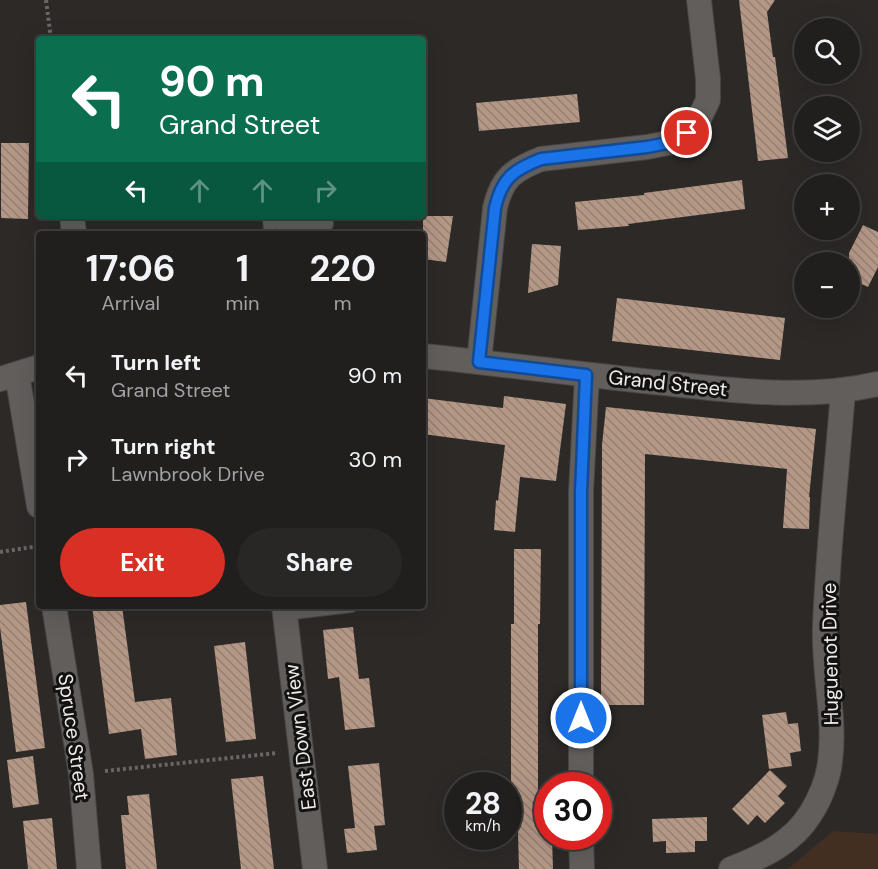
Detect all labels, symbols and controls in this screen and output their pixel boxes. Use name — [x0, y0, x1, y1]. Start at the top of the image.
map controls — [794, 18, 860, 318]
button: search — [794, 18, 860, 84]
text: 90 m — [159, 54, 265, 109]
icon: left — [60, 60, 138, 138]
button: layers — [794, 96, 860, 162]
text: Grand Street — [159, 107, 320, 142]
pin — [661, 107, 712, 158]
icon: arrive — [670, 116, 703, 149]
icon: left — [120, 174, 153, 207]
icon: ahead — [183, 174, 216, 207]
icon: ahead — [246, 174, 279, 207]
icon: right — [309, 174, 342, 207]
button: + — [794, 174, 860, 240]
text: 17:06 — [86, 245, 176, 292]
text: 1 — [236, 245, 249, 292]
text: 220 — [309, 245, 376, 292]
button: − — [794, 252, 860, 318]
text: Arrival — [102, 290, 160, 316]
text: min — [225, 290, 260, 316]
text: m — [334, 290, 352, 316]
text: Turn left — [111, 348, 201, 377]
icon: left — [60, 359, 93, 392]
text: 90 m — [348, 361, 402, 390]
street label: Grand Street — [607, 364, 729, 402]
text: Grand Street — [111, 377, 230, 403]
text: Turn right — [111, 432, 216, 461]
icon: right — [60, 443, 93, 476]
text: 30 m — [348, 445, 402, 474]
text: Lawnbrook Drive — [111, 461, 265, 487]
button: Exit — [60, 528, 225, 597]
button: Share — [237, 528, 402, 597]
street label: Huguenot Drive — [816, 583, 844, 725]
street label: East Down View — [278, 663, 322, 811]
street label: Spruce Street — [52, 672, 96, 802]
position arrow — [549, 686, 613, 750]
speed limit sign: 30 — [534, 772, 612, 850]
text: 28 — [465, 784, 501, 823]
text: km/h — [465, 816, 501, 836]

